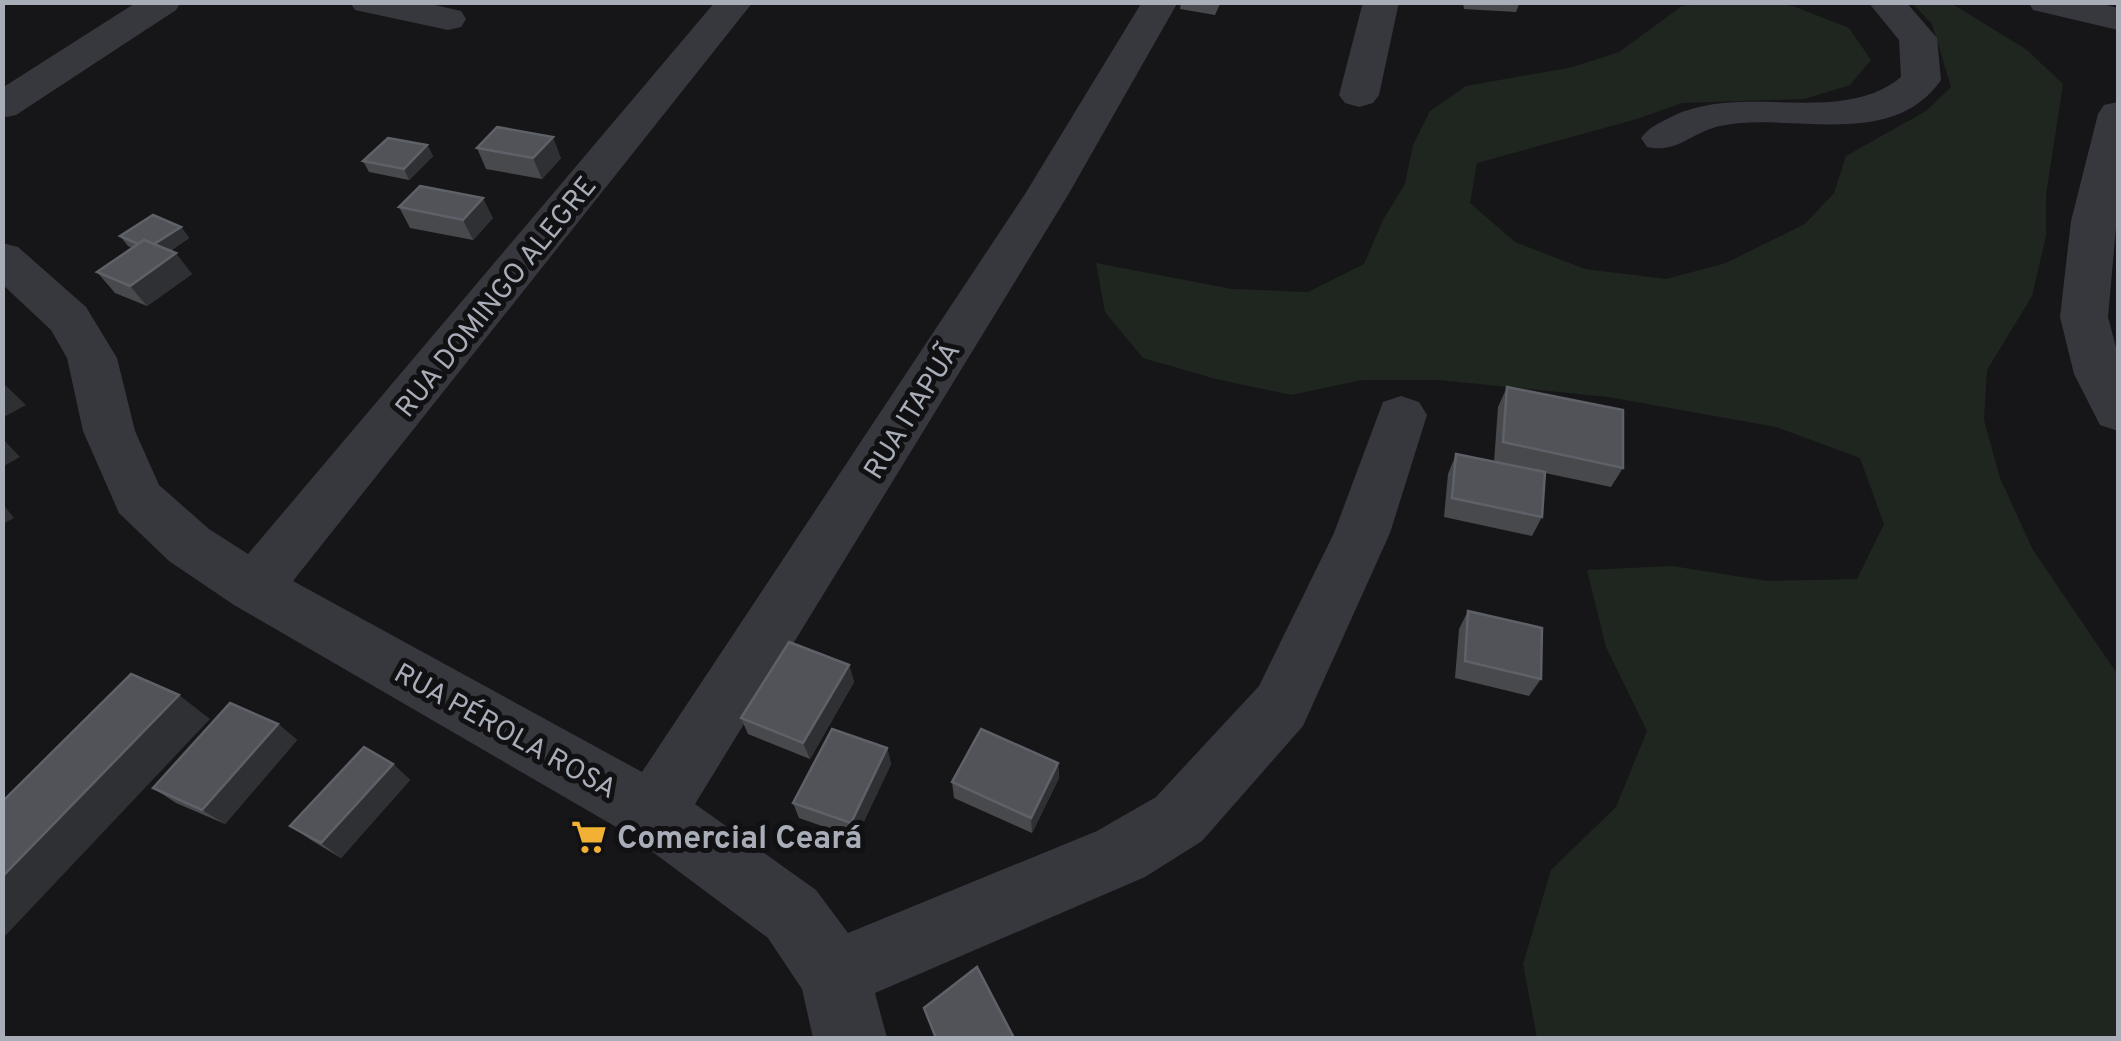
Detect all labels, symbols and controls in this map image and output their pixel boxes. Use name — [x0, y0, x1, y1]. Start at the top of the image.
street label: RUA DOMINGO ALEGRE — [389, 170, 606, 426]
street label: RUA ITAPUÃ — [856, 336, 970, 487]
street label: RUA PÉROLA ROSA — [387, 655, 623, 809]
supermarket icon: Comercial Ceará — [570, 818, 608, 856]
place label: Comercial Ceará — [617, 820, 862, 860]

